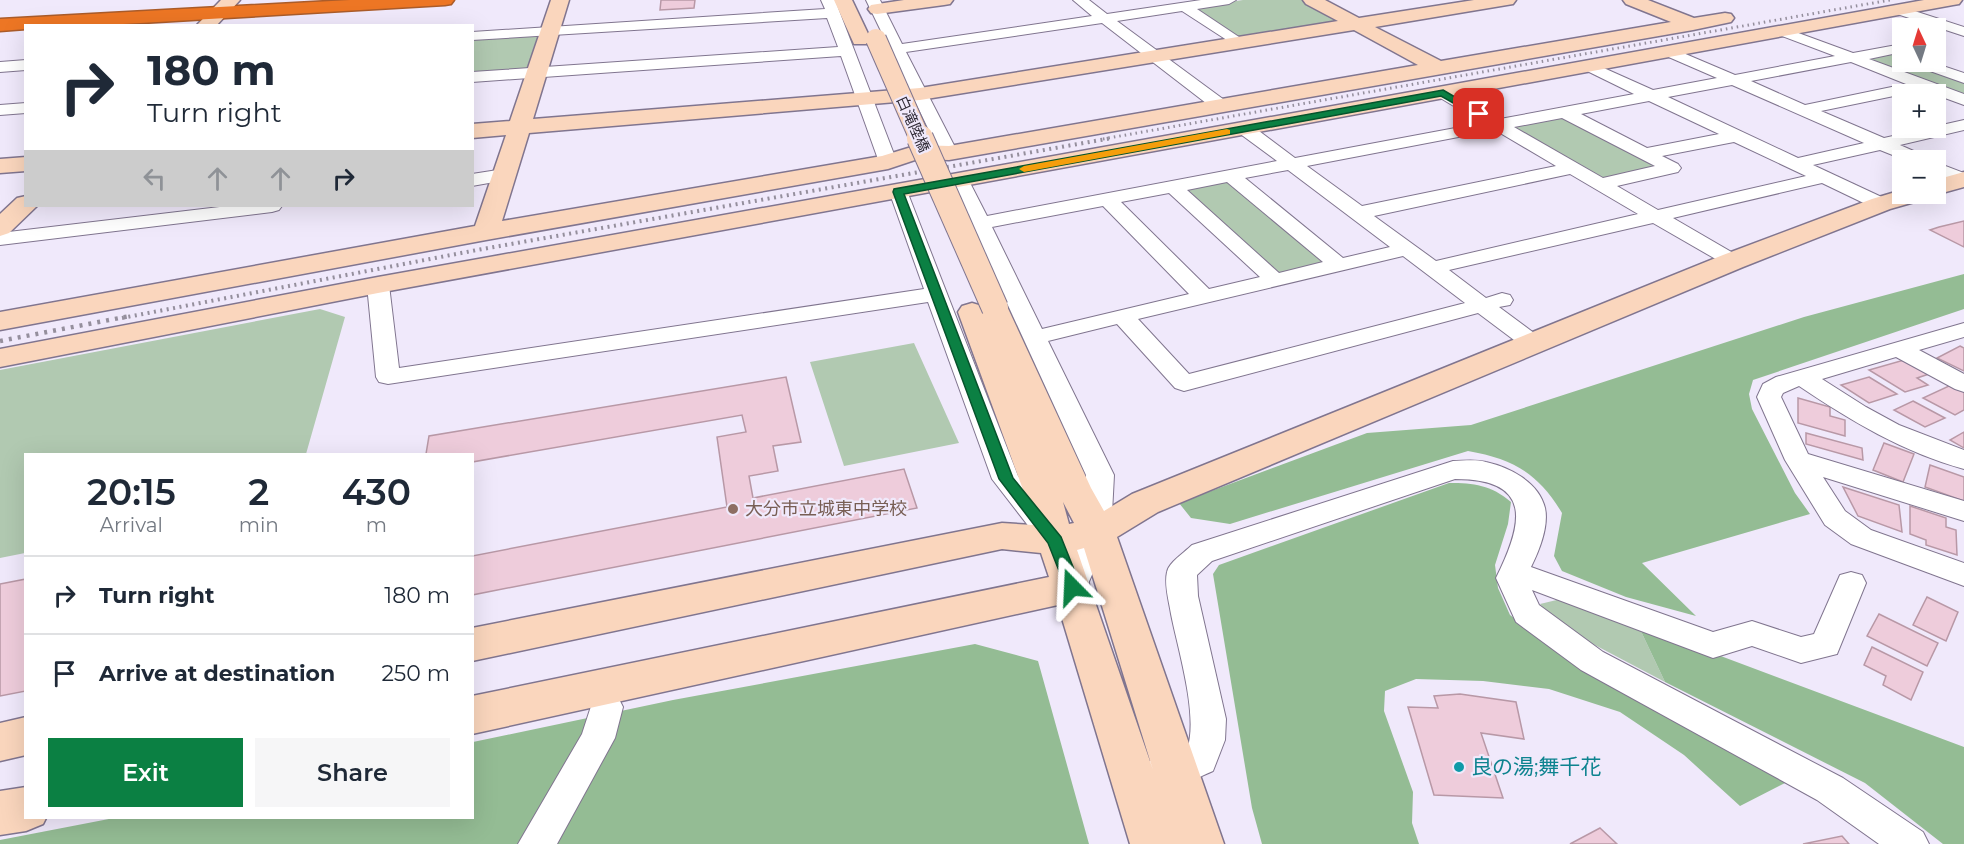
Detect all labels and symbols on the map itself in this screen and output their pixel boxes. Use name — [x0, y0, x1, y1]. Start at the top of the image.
north arrow — [1892, 18, 1946, 72]
pin — [1453, 88, 1504, 139]
street label: 白滝陸橋 — [893, 93, 934, 155]
place label: 大分市立城東中学校 — [745, 498, 907, 520]
marker: 大分市立城東中学校 — [726, 502, 740, 516]
position arrow — [1040, 555, 1104, 619]
place label: 良の湯;舞千花 — [1471, 754, 1601, 779]
marker: 良の湯;舞千花 — [1452, 760, 1466, 774]

